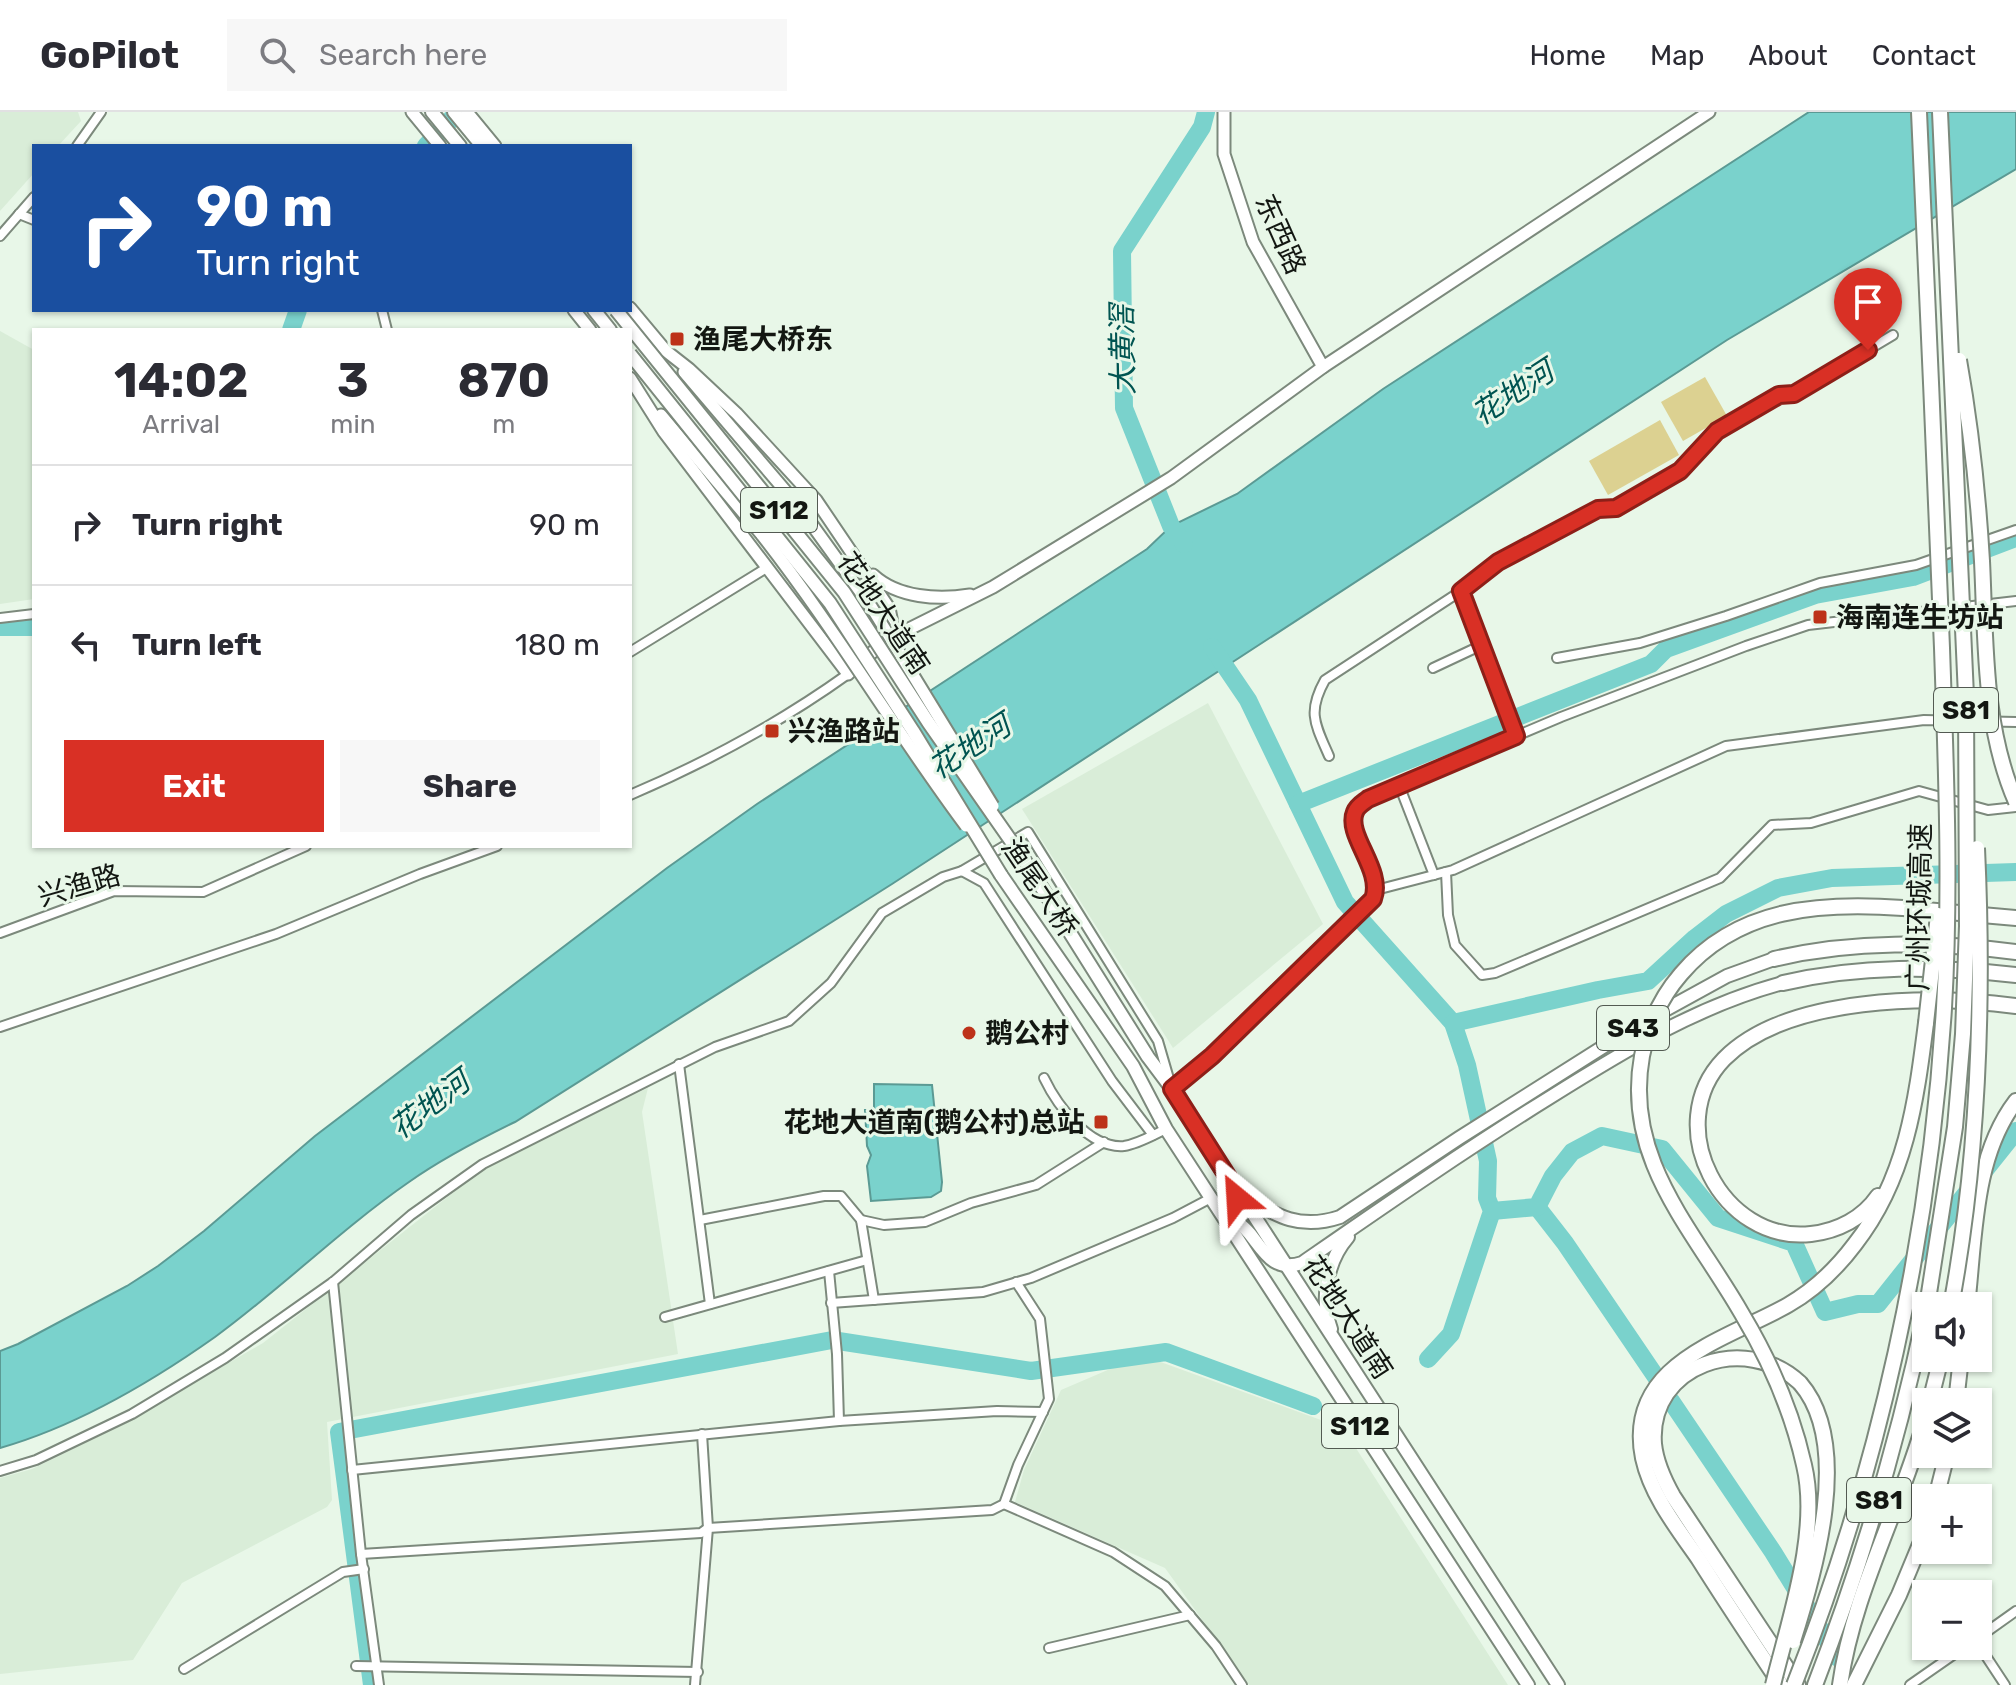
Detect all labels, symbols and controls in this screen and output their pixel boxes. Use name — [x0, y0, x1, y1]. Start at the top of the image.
search box — [227, 19, 787, 91]
text: GoPilot — [40, 32, 179, 78]
icon: search — [255, 33, 299, 77]
text: Search here — [319, 37, 487, 73]
text: Home — [1529, 39, 1606, 72]
text: Map — [1650, 39, 1704, 72]
text: About — [1748, 39, 1828, 72]
text: Contact — [1872, 39, 1976, 72]
text: 90 m — [196, 174, 333, 240]
icon: right — [64, 176, 168, 280]
street label: 东西路 — [1248, 189, 1313, 279]
text: Turn right — [196, 241, 360, 284]
pin — [1834, 268, 1902, 350]
icon: arrive — [1846, 280, 1890, 324]
water label: 大黄滘 — [1104, 301, 1142, 395]
place label: 渔尾大桥东 — [693, 323, 833, 356]
marker: 渔尾大桥东 — [668, 330, 686, 348]
water label: 花地河 — [1465, 351, 1565, 433]
text: 14:02 — [114, 352, 248, 409]
text: 3 — [337, 352, 369, 409]
text: 870 — [457, 352, 550, 409]
text: Arrival — [142, 409, 220, 440]
text: min — [330, 409, 376, 440]
text: m — [492, 409, 515, 440]
road number: S112 — [741, 488, 817, 532]
icon: right — [64, 503, 108, 547]
text: Turn right — [132, 507, 283, 543]
text: 90 m — [529, 507, 600, 543]
street label: 花地大道南 — [831, 546, 936, 681]
place label: 海南连生坊站 — [1836, 601, 2004, 634]
marker: 海南连生坊站 — [1811, 608, 1829, 626]
icon: left — [64, 623, 108, 667]
text: Turn left — [132, 627, 262, 663]
text: 180 m — [515, 627, 600, 663]
road number: S81 — [1934, 688, 1998, 732]
water label: 花地河 — [922, 705, 1022, 787]
place label: 兴渔路站 — [788, 715, 900, 748]
marker: 兴渔路站 — [763, 722, 781, 740]
button: Exit — [64, 740, 324, 832]
button: Share — [340, 740, 600, 832]
street label: 广州环城高速 — [1902, 823, 1937, 991]
street label: 渔尾大桥 — [995, 832, 1085, 943]
street label: 兴渔路 — [34, 858, 124, 913]
road number: S43 — [1597, 1006, 1669, 1050]
place label: 鹅公村 — [985, 1017, 1069, 1050]
marker: 鹅公村 — [960, 1024, 978, 1042]
water label: 花地河 — [383, 1061, 481, 1146]
place label: 花地大道南(鹅公村)总站 — [783, 1106, 1085, 1139]
marker: 花地大道南(鹅公村)总站 — [1092, 1113, 1110, 1131]
position arrow — [1195, 1156, 1279, 1240]
street label: 花地大道南 — [1296, 1250, 1400, 1385]
map controls — [1912, 1292, 1992, 1660]
button: sound — [1912, 1292, 1992, 1372]
button: layers — [1912, 1388, 1992, 1468]
road number: S112 — [1322, 1404, 1398, 1448]
road number: S81 — [1847, 1478, 1911, 1522]
button: + — [1912, 1484, 1992, 1564]
button: − — [1912, 1580, 1992, 1660]

